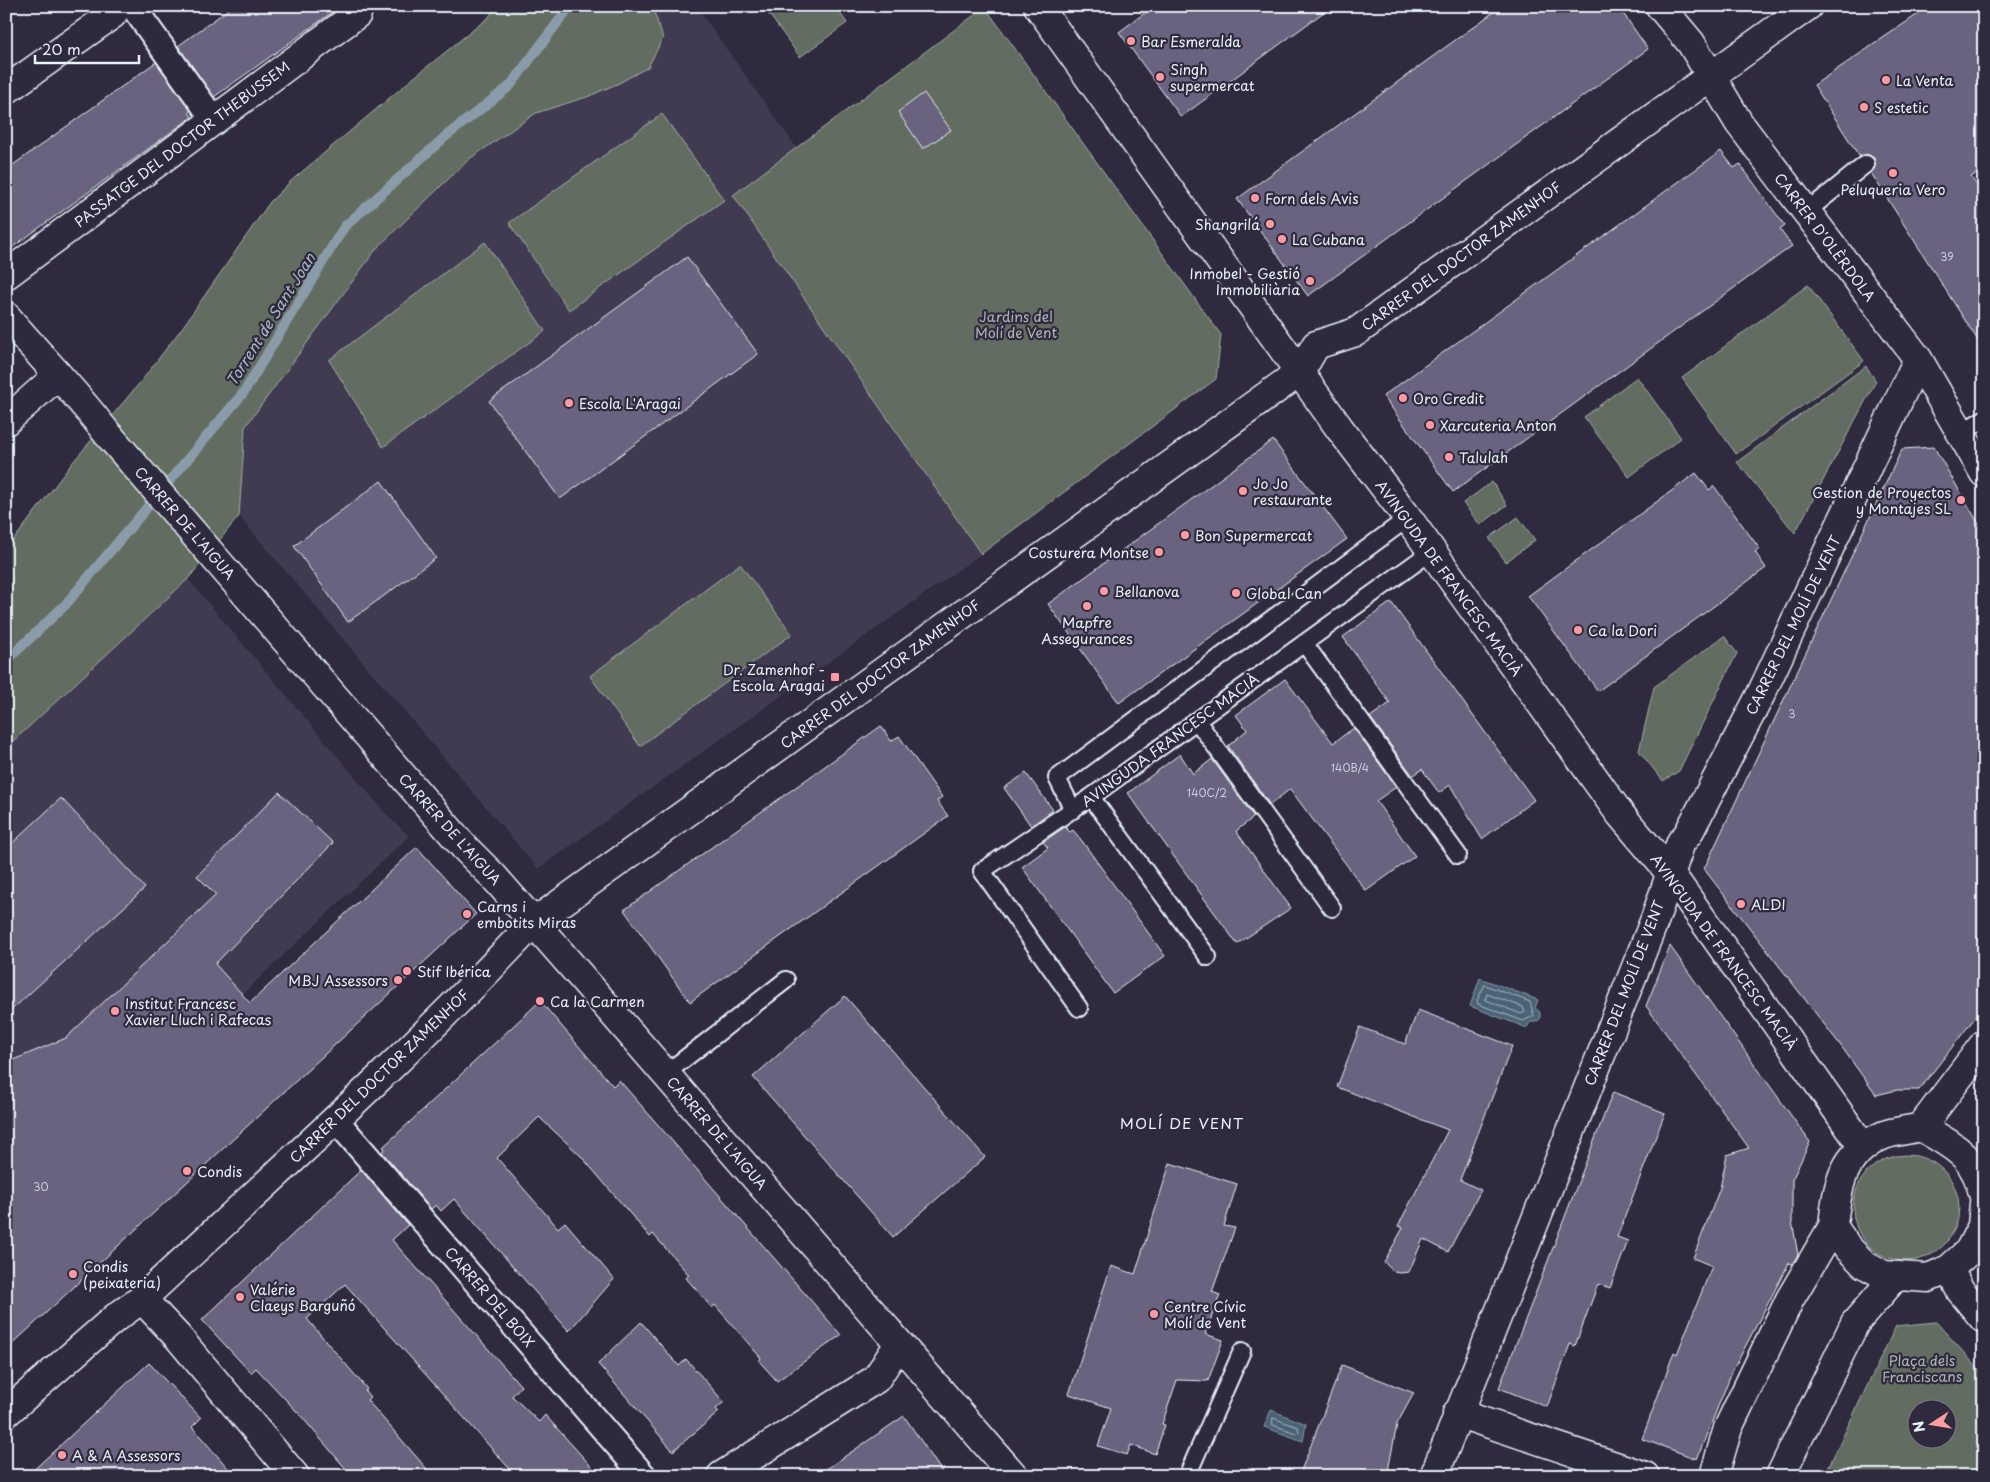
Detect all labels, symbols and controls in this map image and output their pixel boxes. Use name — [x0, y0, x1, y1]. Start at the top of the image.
place label: Bar Esmeralda — [1141, 31, 1241, 52]
scale bar — [35, 32, 139, 64]
marker: Bar Esmeralda — [1125, 35, 1137, 47]
text: 20 m — [42, 37, 81, 60]
street label: PASSATGE DEL DOCTOR THEBUSSEM — [70, 56, 294, 232]
place label: Singh supermercat — [1170, 59, 1255, 96]
place label: La Venta — [1896, 70, 1954, 91]
marker: Singh supermercat — [1154, 71, 1166, 83]
marker: La Venta — [1880, 74, 1892, 86]
place label: S estetic — [1874, 97, 1929, 118]
marker: S estetic — [1858, 101, 1870, 113]
marker: Peluqueria Vero — [1887, 167, 1899, 179]
street label: CARRER D'OLÈRDOLA — [1770, 168, 1880, 306]
street label: CARRER DEL DOCTOR ZAMENHOF — [1357, 176, 1565, 336]
place label: Peluqueria Vero — [1840, 179, 1946, 200]
place label: Forn dels Avis — [1265, 188, 1359, 209]
marker: Forn dels Avis — [1249, 192, 1261, 204]
place label: Shangrilá — [1195, 214, 1260, 235]
marker: Shangrilá — [1264, 218, 1276, 230]
place label: La Cubana — [1292, 229, 1365, 250]
marker: La Cubana — [1276, 233, 1288, 245]
water label: Torrent de Sant Joan — [220, 247, 321, 390]
house number: 39 — [1940, 248, 1954, 265]
place label: Inmobel - Gestió Immobiliària — [1189, 263, 1300, 300]
marker: Inmobel - Gestió Immobiliària — [1304, 275, 1316, 287]
park label: Jardins del Molí de Vent — [975, 306, 1057, 343]
place label: Oro Credit — [1413, 388, 1484, 409]
marker: Oro Credit — [1397, 392, 1409, 404]
place label: Escola L'Aragai — [579, 393, 681, 414]
marker: Escola L'Aragai — [563, 397, 575, 409]
place label: Xarcuteria Anton — [1440, 415, 1557, 436]
marker: Xarcuteria Anton — [1424, 419, 1436, 431]
place label: Talulah — [1459, 447, 1508, 468]
marker: Talulah — [1443, 451, 1455, 463]
street label: CARRER DE L'AIGUA — [130, 462, 240, 584]
place label: Jo Jo restaurante — [1253, 473, 1333, 510]
street label: AVINGUDA DE FRANCESC MACIÀ — [1371, 476, 1528, 681]
place label: Gestion de Proyectos y Montajes SL — [1812, 482, 1951, 519]
marker: Jo Jo restaurante — [1237, 485, 1249, 497]
marker: Gestion de Proyectos y Montajes SL — [1955, 494, 1967, 506]
place label: Bon Supermercat — [1195, 525, 1312, 546]
marker: Bon Supermercat — [1179, 529, 1191, 541]
street label: CARRER DEL MOLÍ DE VENT — [1740, 532, 1846, 718]
place label: Costurera Montse — [1028, 542, 1149, 563]
marker: Costurera Montse — [1153, 546, 1165, 558]
place label: Bellanova — [1114, 581, 1180, 602]
place label: Global Can — [1246, 583, 1322, 604]
marker: Bellanova — [1098, 585, 1110, 597]
marker: Global Can — [1230, 587, 1242, 599]
street label: CARRER DEL DOCTOR ZAMENHOF — [776, 594, 984, 754]
marker: Mapfre Assegurances — [1081, 600, 1093, 612]
place label: Mapfre Assegurances — [1041, 612, 1133, 649]
place label: Ca la Dori — [1588, 620, 1657, 641]
marker: Ca la Dori — [1572, 624, 1584, 636]
place label: Dr. Zamenhof - Escola Aragai — [723, 659, 825, 696]
street label: AVINGUDA FRANCESC MACIÀ — [1077, 668, 1263, 812]
marker: Dr. Zamenhof - Escola Aragai — [829, 671, 841, 683]
house number: 3 — [1788, 705, 1796, 722]
house number: 140B/4 — [1331, 759, 1369, 776]
street label: CARRER DE L'AIGUA — [394, 769, 506, 890]
house number: 140C/2 — [1187, 784, 1227, 801]
street label: AVINGUDA DE FRANCESC MACIÀ — [1646, 850, 1803, 1055]
place label: ALDI — [1751, 894, 1786, 915]
place label: Carns i embotits Miras — [477, 896, 576, 933]
street label: CARRER DEL MOLÍ DE VENT — [1579, 897, 1669, 1089]
marker: ALDI — [1735, 898, 1747, 910]
marker: Carns i embotits Miras — [461, 908, 473, 920]
place label: Stif Ibérica — [417, 961, 492, 982]
marker: Stif Ibérica — [401, 965, 413, 977]
place label: MBJ Assessors — [288, 970, 388, 991]
marker: MBJ Assessors — [392, 974, 404, 986]
street label: CARRER DEL DOCTOR ZAMENHOF — [285, 984, 473, 1168]
place label: Ca la Carmen — [550, 991, 645, 1012]
place label: Institut Francesc Xavier Lluch i Rafecas — [125, 993, 271, 1030]
marker: Ca la Carmen — [534, 995, 546, 1007]
marker: Institut Francesc Xavier Lluch i Rafecas — [109, 1005, 121, 1017]
street label: CARRER DE L'AIGUA — [662, 1072, 772, 1194]
district label: MOLÍ DE VENT — [1120, 1111, 1244, 1134]
place label: Condis — [197, 1161, 242, 1182]
marker: Condis — [181, 1165, 193, 1177]
house number: 30 — [33, 1178, 49, 1195]
street label: CARRER DEL BOIX — [440, 1242, 540, 1352]
place label: Condis (peixateria) — [83, 1256, 161, 1293]
marker: Condis (peixateria) — [67, 1268, 79, 1280]
place label: Valérie Claeys Barguñó — [250, 1279, 356, 1316]
marker: Valérie Claeys Barguñó — [234, 1291, 246, 1303]
place label: Centre Cívic Molí de Vent — [1164, 1296, 1247, 1333]
marker: Centre Cívic Molí de Vent — [1148, 1308, 1160, 1320]
park label: Plaça dels Franciscans — [1882, 1350, 1962, 1387]
north arrow — [1908, 1400, 1958, 1450]
text: N — [1907, 1419, 1930, 1434]
place label: A & A Assessors — [72, 1445, 180, 1466]
marker: A & A Assessors — [56, 1449, 68, 1461]

